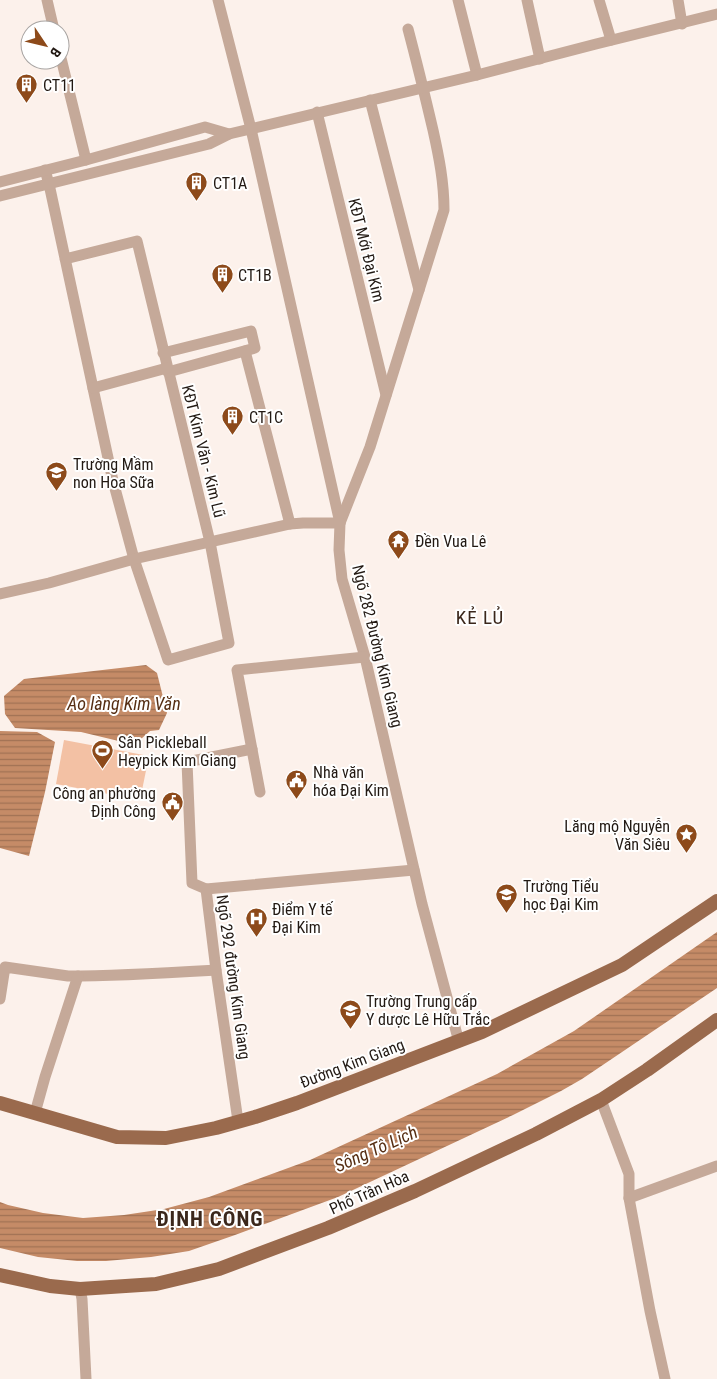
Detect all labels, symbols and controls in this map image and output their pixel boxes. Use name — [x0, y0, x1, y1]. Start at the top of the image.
north arrow — [20, 20, 70, 70]
text: B — [47, 45, 64, 60]
building icon: CT11 — [15, 73, 39, 104]
place label: CT11 — [43, 76, 76, 95]
building icon: CT1A — [185, 171, 209, 202]
place label: CT1A — [213, 174, 247, 193]
street label: KĐT Mới Đại Kim — [344, 196, 389, 304]
building icon: CT1B — [210, 263, 234, 294]
place label: CT1B — [238, 266, 272, 285]
street label: KĐT Kim Văn - Kim Lũ — [178, 383, 229, 519]
building icon: CT1C — [221, 405, 245, 436]
place label: CT1C — [249, 408, 283, 427]
place label: Trường Mầm non Hoa Sữa — [73, 455, 154, 492]
school or university icon: Trường Mầm non Hoa Sữa — [45, 461, 69, 492]
temple icon: Đền Vua Lê — [387, 529, 411, 560]
place label: Đền Vua Lê — [415, 532, 486, 551]
street label: Ngõ 282 Đường Kim Giang — [348, 563, 407, 729]
district label: KẺ LỦ — [456, 606, 504, 629]
water label: Ao làng Kim Văn — [66, 693, 181, 714]
place label: Sân Pickleball Heypick Kim Giang — [118, 733, 236, 770]
sports icon: Sân Pickleball Heypick Kim Giang — [90, 739, 114, 770]
place label: Nhà văn hóa Đại Kim — [313, 763, 389, 800]
public building icon: Nhà văn hóa Đại Kim — [285, 769, 309, 800]
place label: Công an phường Định Công — [52, 784, 156, 821]
public building icon: Công an phường Định Công — [160, 790, 184, 821]
place label: Lăng mộ Nguyễn Văn Siêu — [564, 817, 670, 854]
place icon: Lăng mộ Nguyễn Văn Siêu — [674, 823, 698, 854]
place label: Trường Tiểu học Đại Kim — [523, 877, 599, 914]
school or university icon: Trường Tiểu học Đại Kim — [495, 883, 519, 914]
street label: Ngõ 292 đường Kim Giang — [213, 894, 254, 1061]
place label: Điểm Y tế Đại Kim — [272, 900, 334, 937]
hospital icon: Điểm Y tế Đại Kim — [244, 906, 268, 937]
place label: Trường Trung cấp Y dược Lê Hữu Trắc — [366, 992, 490, 1029]
school or university icon: Trường Trung cấp Y dược Lê Hữu Trắc — [338, 998, 362, 1029]
street label: Đường Kim Giang — [297, 1035, 407, 1092]
water label: Sông Tô Lịch — [331, 1121, 420, 1176]
street label: Phố Trần Hòa — [327, 1166, 412, 1218]
district label: ĐỊNH CÔNG — [156, 1207, 264, 1231]

